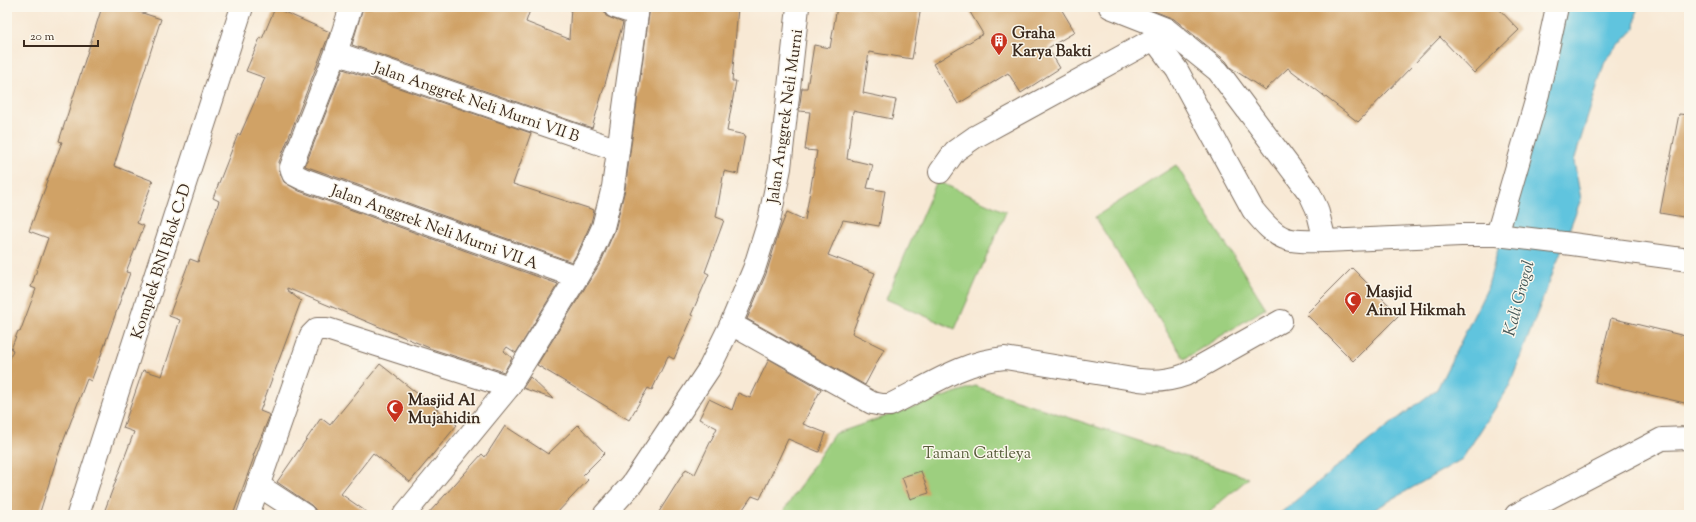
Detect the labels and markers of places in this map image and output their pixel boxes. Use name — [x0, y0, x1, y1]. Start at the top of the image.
place label: Graha Karya Bakti — [1012, 23, 1092, 64]
building icon: Graha Karya Bakti — [989, 31, 1009, 56]
place label: Masjid Ainul Hikmah — [1366, 282, 1466, 323]
mosque icon: Masjid Ainul Hikmah — [1343, 290, 1363, 315]
place label: Masjid Al Mujahidin — [408, 390, 481, 431]
mosque icon: Masjid Al Mujahidin — [385, 398, 405, 423]

